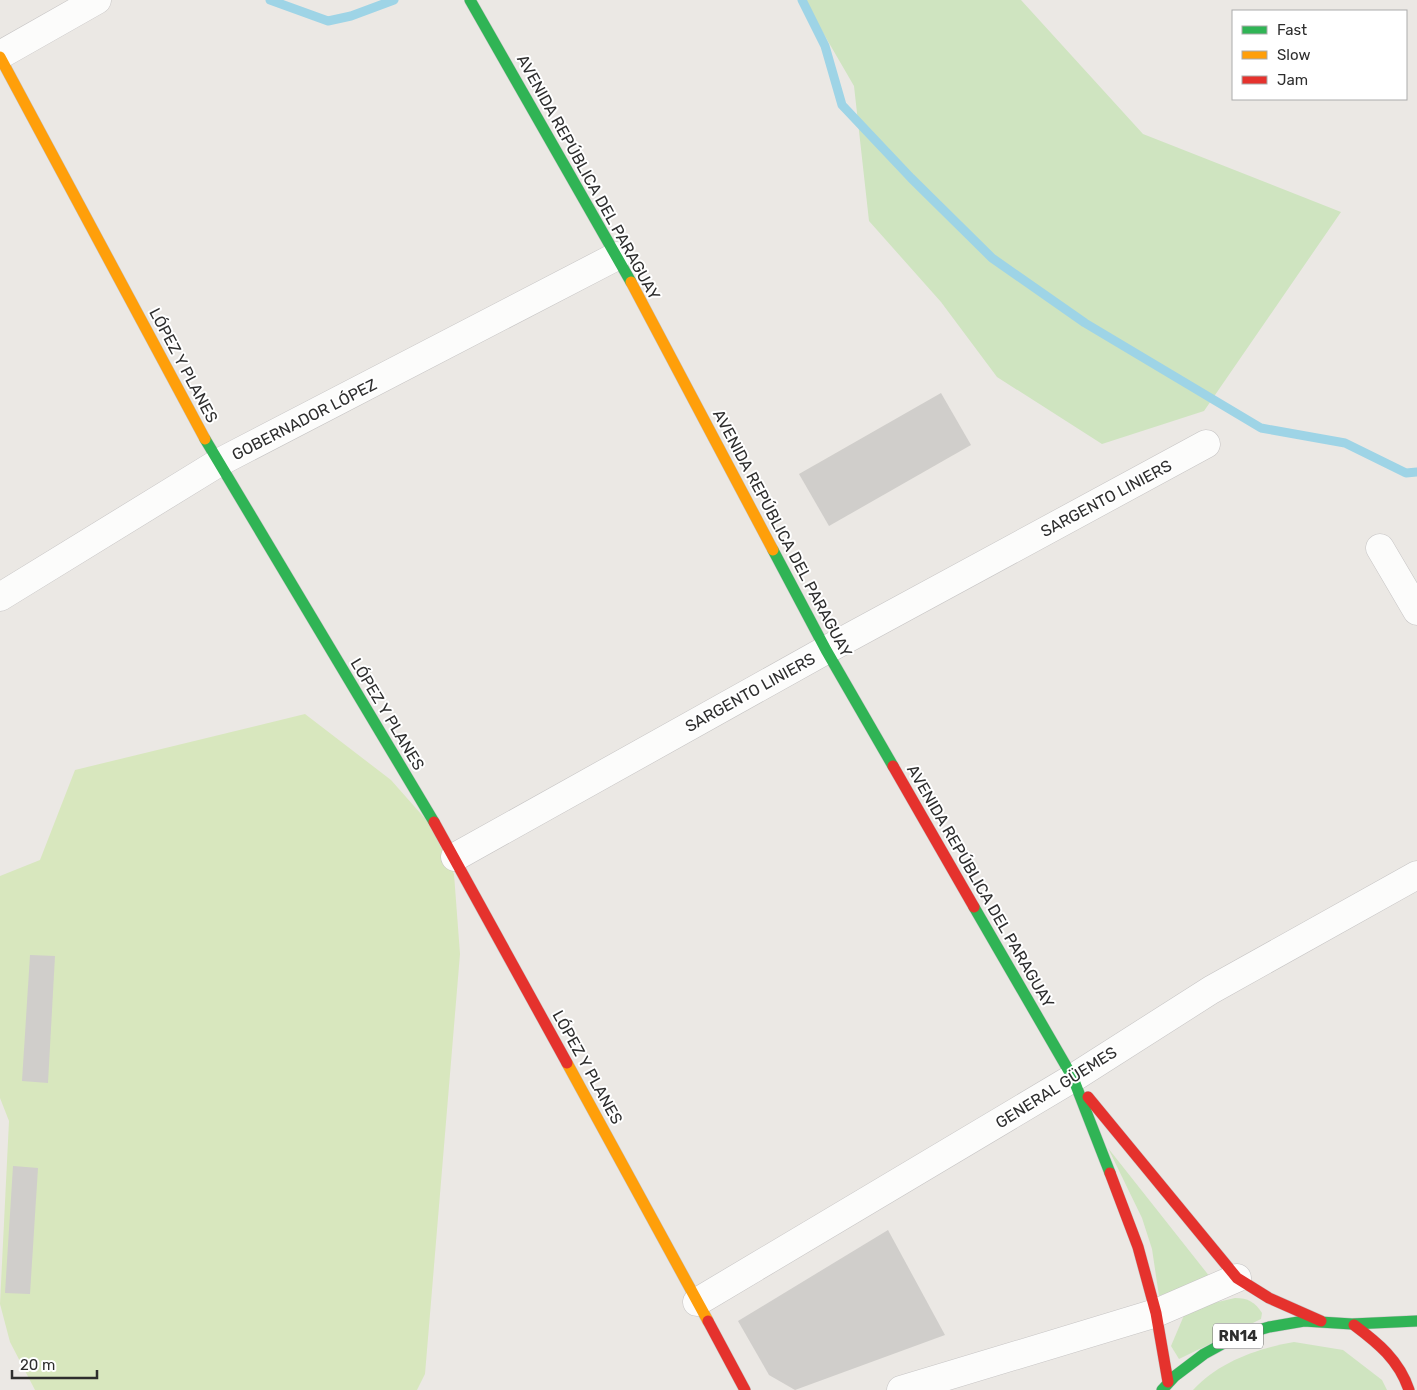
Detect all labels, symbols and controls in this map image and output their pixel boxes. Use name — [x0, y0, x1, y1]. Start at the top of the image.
legend — [1232, 10, 1407, 100]
text: Fast — [1277, 21, 1307, 39]
text: Slow — [1277, 46, 1310, 64]
street label: AVENIDA REPÚBLICA DEL PARAGUAY — [513, 51, 665, 303]
text: Jam — [1277, 71, 1308, 89]
street label: LÓPEZ Y PLANES — [145, 304, 223, 426]
street label: GOBERNADOR LÓPEZ — [228, 374, 380, 464]
street label: AVENIDA REPÚBLICA DEL PARAGUAY — [709, 406, 857, 660]
street label: SARGENTO LINIERS — [1038, 456, 1175, 541]
street label: SARGENTO LINIERS — [682, 649, 818, 736]
street label: LÓPEZ Y PLANES — [347, 654, 429, 774]
street label: AVENIDA REPÚBLICA DEL PARAGUAY — [903, 761, 1059, 1011]
street label: LÓPEZ Y PLANES — [548, 1006, 628, 1128]
street label: GENERAL GÜEMES — [992, 1042, 1120, 1132]
road number: RN14 — [1213, 1324, 1263, 1348]
scale bar — [12, 1348, 98, 1380]
text: 20 m — [20, 1356, 55, 1374]

